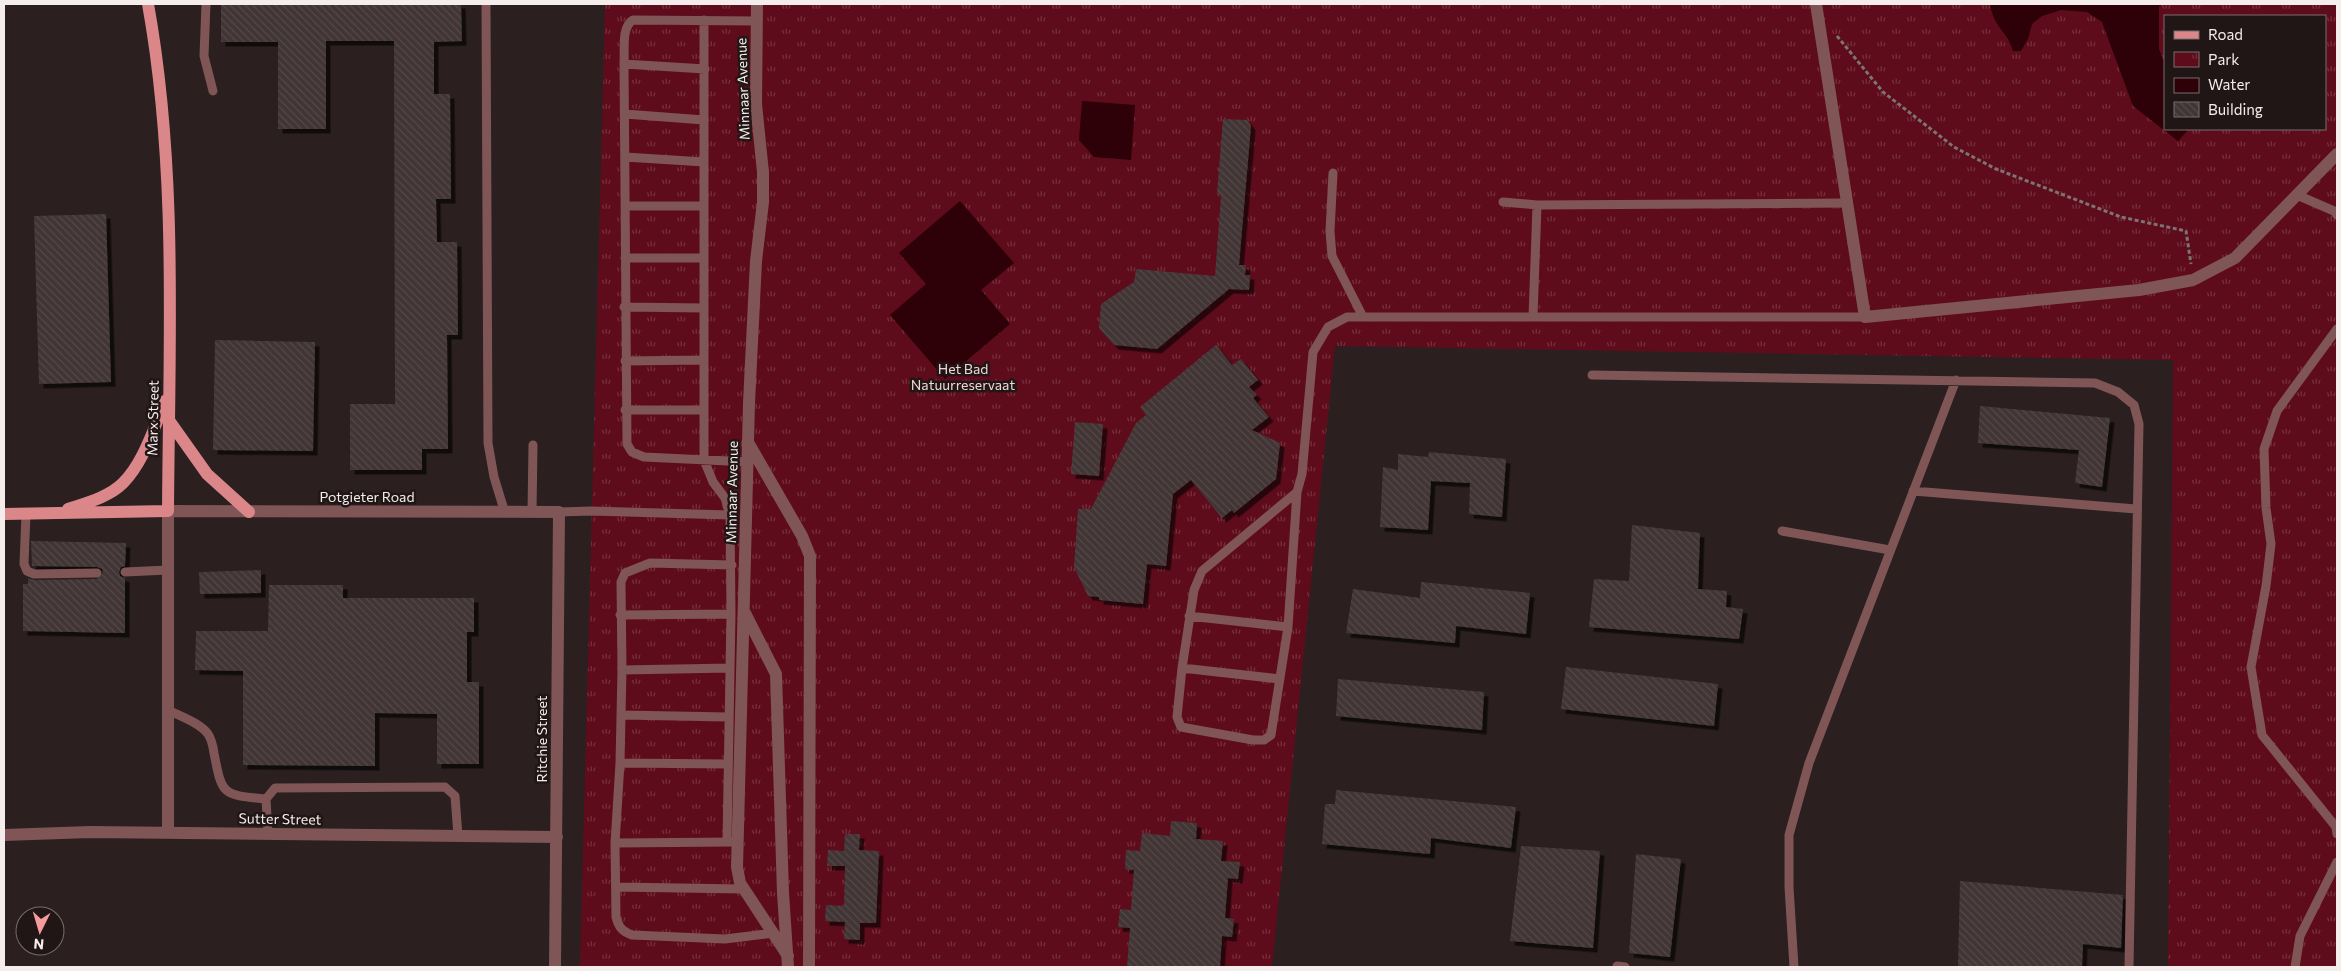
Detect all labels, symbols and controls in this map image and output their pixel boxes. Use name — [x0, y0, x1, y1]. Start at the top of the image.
legend — [2164, 15, 2326, 130]
text: Road — [2208, 25, 2243, 43]
street label: Minnaar Avenue — [732, 37, 753, 141]
text: Park — [2208, 50, 2239, 68]
text: Water — [2208, 75, 2250, 93]
text: Building — [2208, 100, 2263, 118]
park label: Het Bad Natuurreservaat — [911, 360, 1015, 393]
street label: Marx Street — [143, 380, 162, 456]
street label: Minnaar Avenue — [722, 441, 741, 543]
street label: Potgieter Road — [319, 488, 415, 505]
street label: Ritchie Street — [533, 695, 550, 782]
street label: Sutter Street — [239, 809, 322, 828]
north arrow — [15, 906, 65, 956]
text: N — [33, 936, 45, 953]

